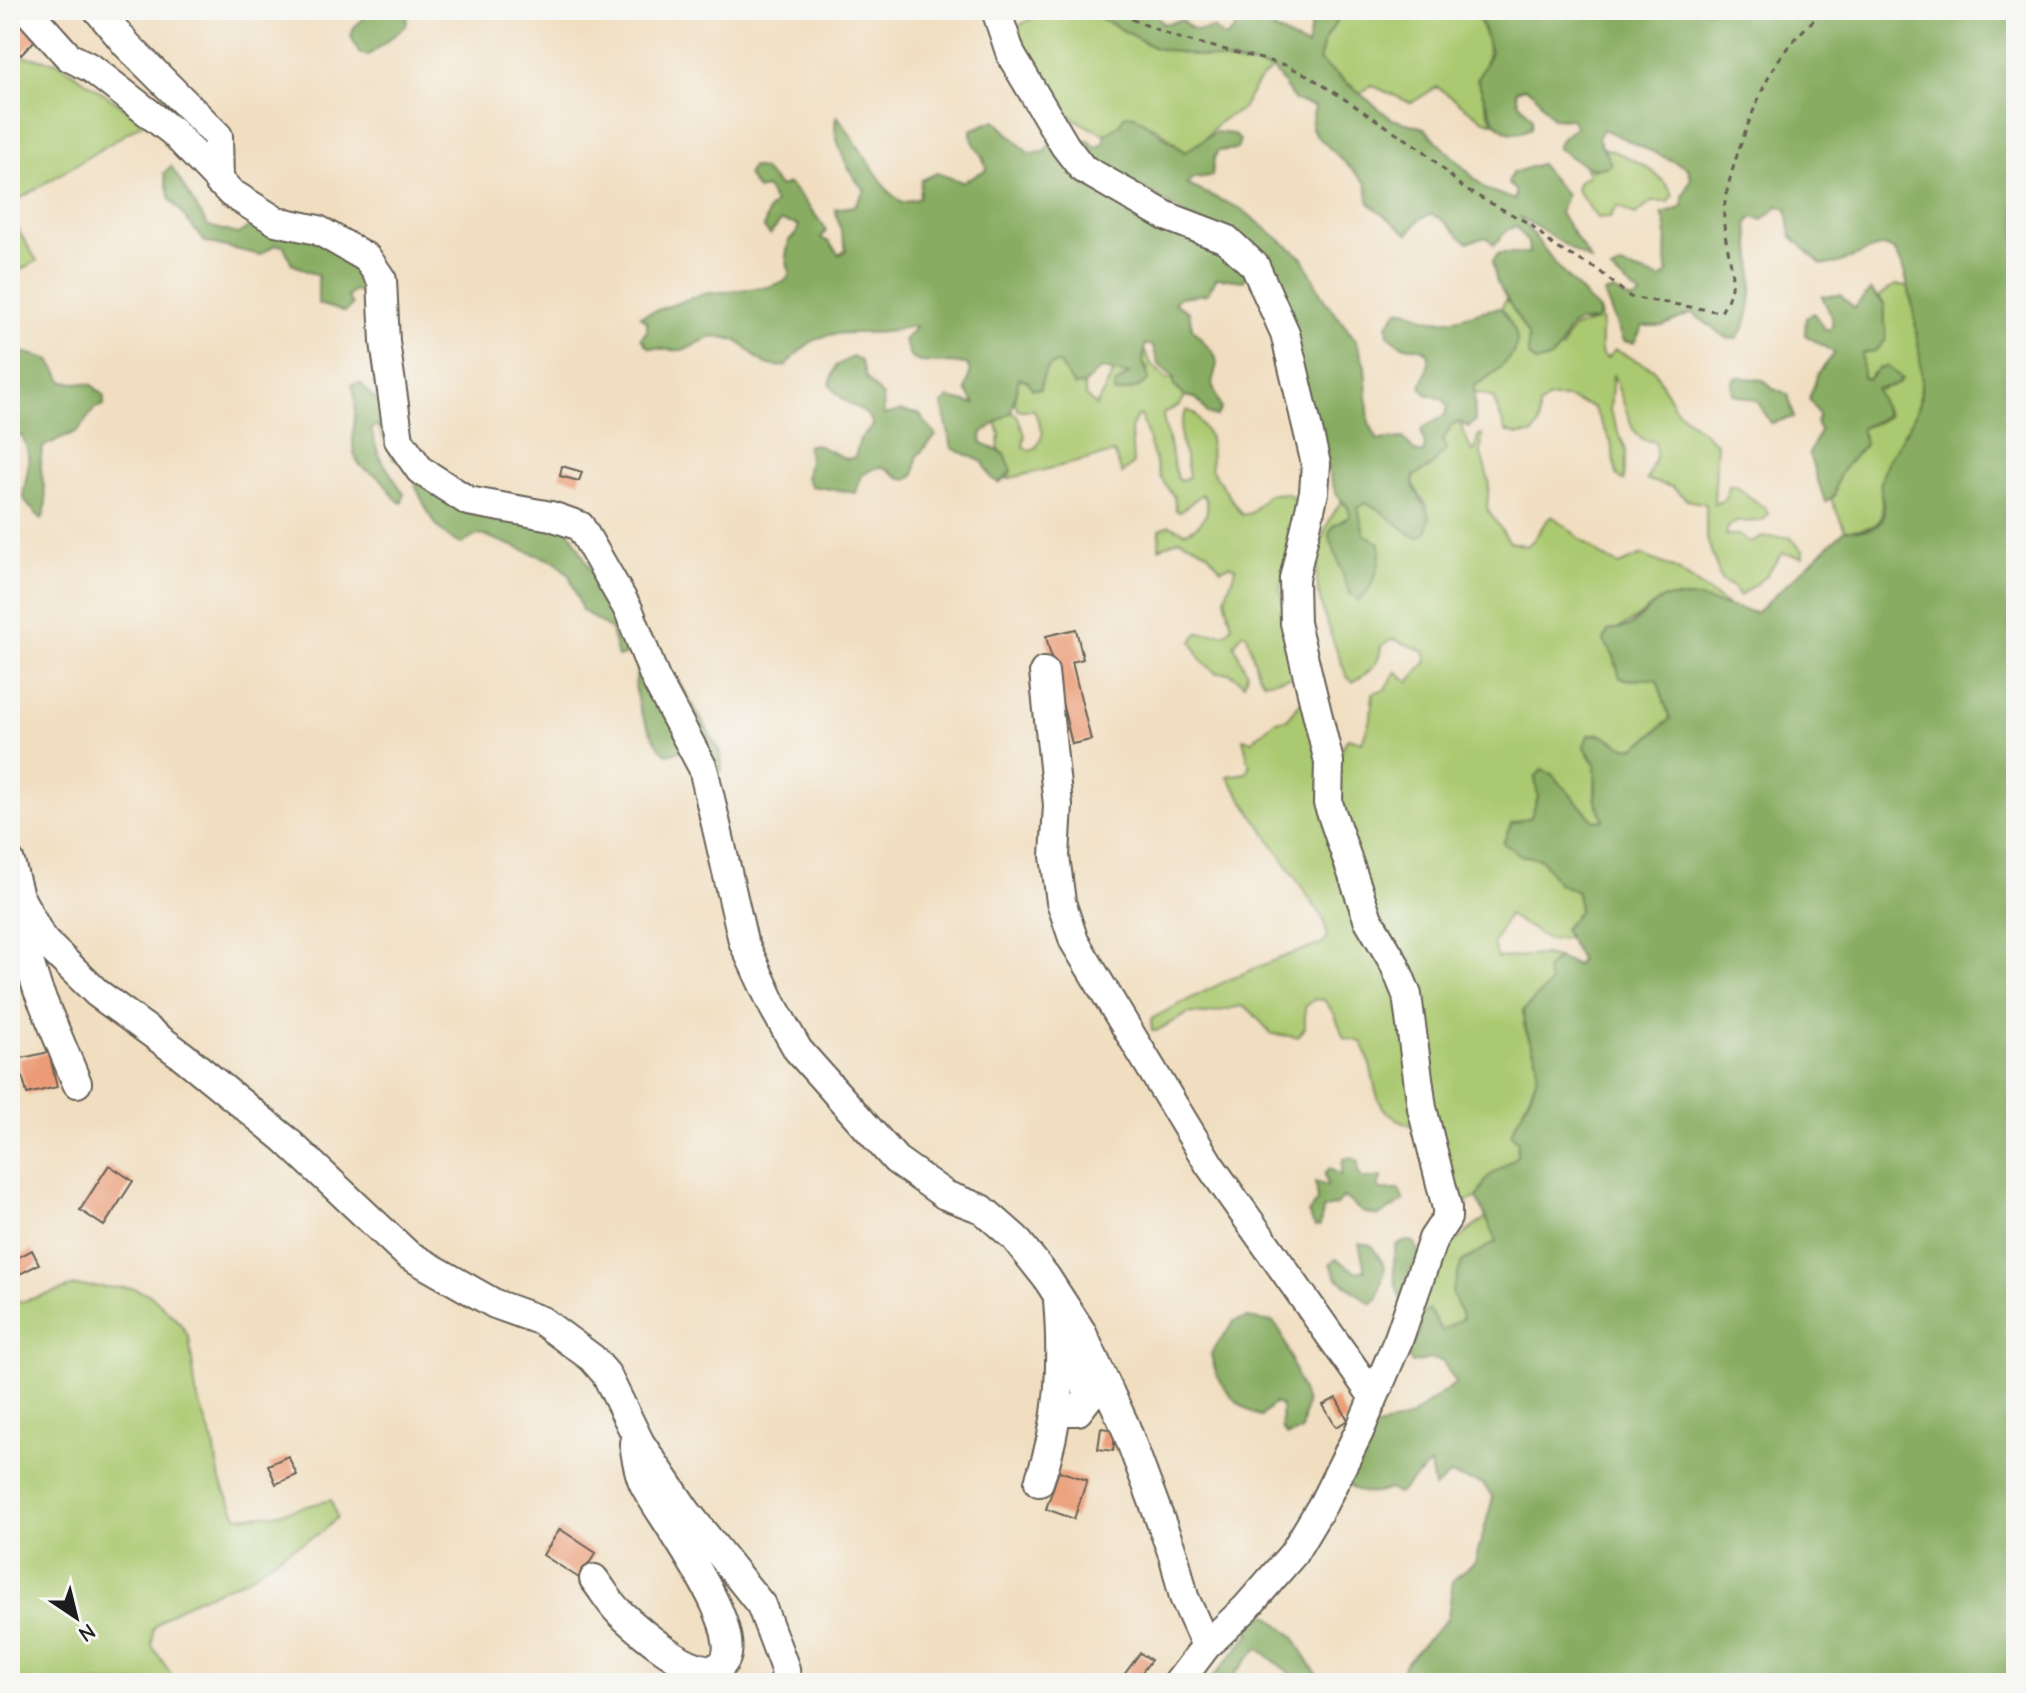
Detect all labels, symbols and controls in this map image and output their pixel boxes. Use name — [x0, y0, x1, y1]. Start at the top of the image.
north arrow — [36, 1577, 116, 1657]
text: N — [74, 1618, 100, 1647]

